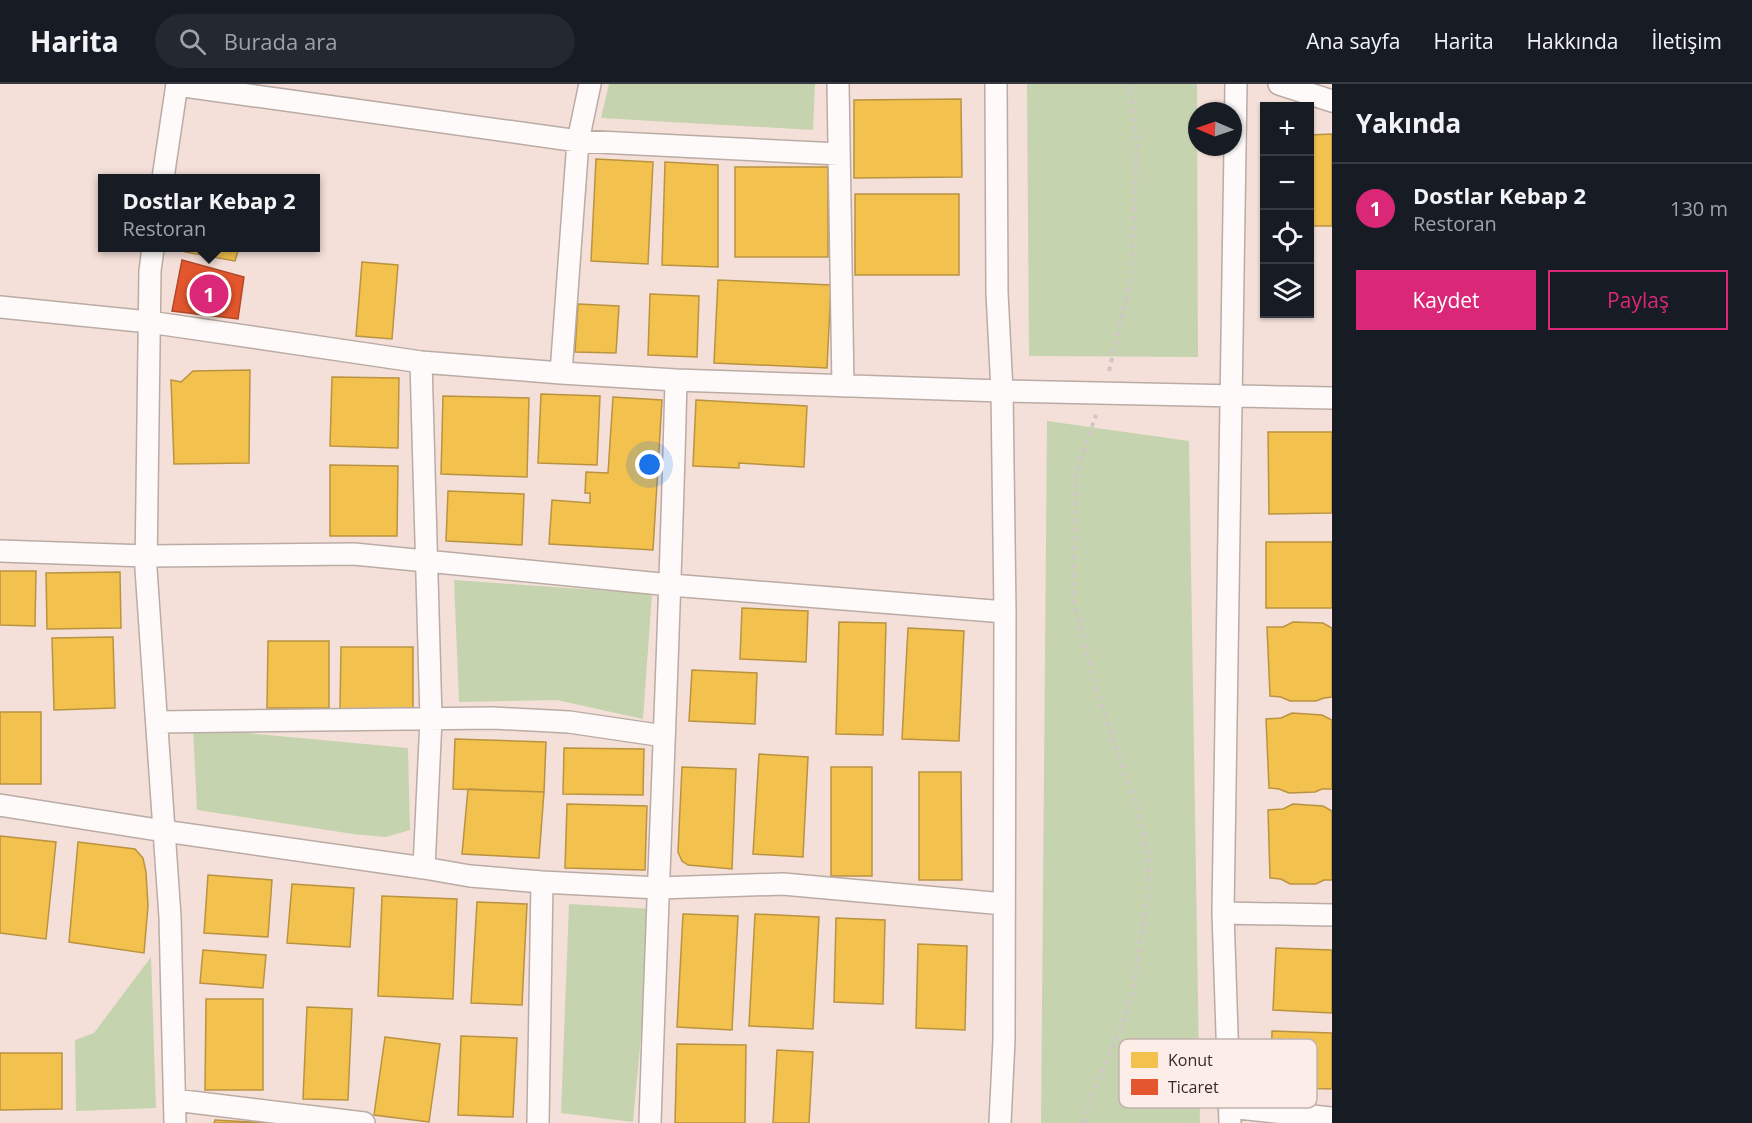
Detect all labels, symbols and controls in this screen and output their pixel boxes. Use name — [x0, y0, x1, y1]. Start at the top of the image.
search box — [155, 14, 575, 68]
text: Harita — [30, 22, 119, 60]
icon: search — [176, 25, 209, 58]
text: Burada ara — [224, 26, 337, 56]
text: Ana sayfa — [1306, 27, 1400, 55]
text: Harita — [1433, 27, 1494, 55]
text: Hakkında — [1527, 27, 1619, 55]
text: İletişim — [1652, 27, 1722, 55]
north arrow — [1188, 102, 1242, 156]
map controls — [1260, 102, 1314, 318]
button: + — [1260, 102, 1314, 156]
text: Yakında — [1356, 105, 1461, 141]
button: − — [1260, 156, 1314, 210]
popup — [98, 174, 320, 252]
text: Dostlar Kebap 2 — [1413, 180, 1586, 210]
text: Dostlar Kebap 2 — [122, 185, 296, 215]
text: 1 — [1370, 195, 1381, 222]
text: 130 m — [1670, 195, 1728, 222]
button: locate — [1260, 210, 1314, 264]
text: Restoran — [1413, 210, 1497, 237]
text: Restoran — [122, 215, 206, 242]
button: layers — [1260, 264, 1314, 318]
button: Kaydet — [1356, 270, 1536, 330]
button: Paylaş — [1548, 270, 1728, 330]
pin: 1 — [190, 272, 228, 316]
your location — [635, 450, 664, 479]
legend — [1119, 1039, 1317, 1108]
text: Konut — [1168, 1049, 1213, 1071]
text: Ticaret — [1168, 1076, 1219, 1098]

